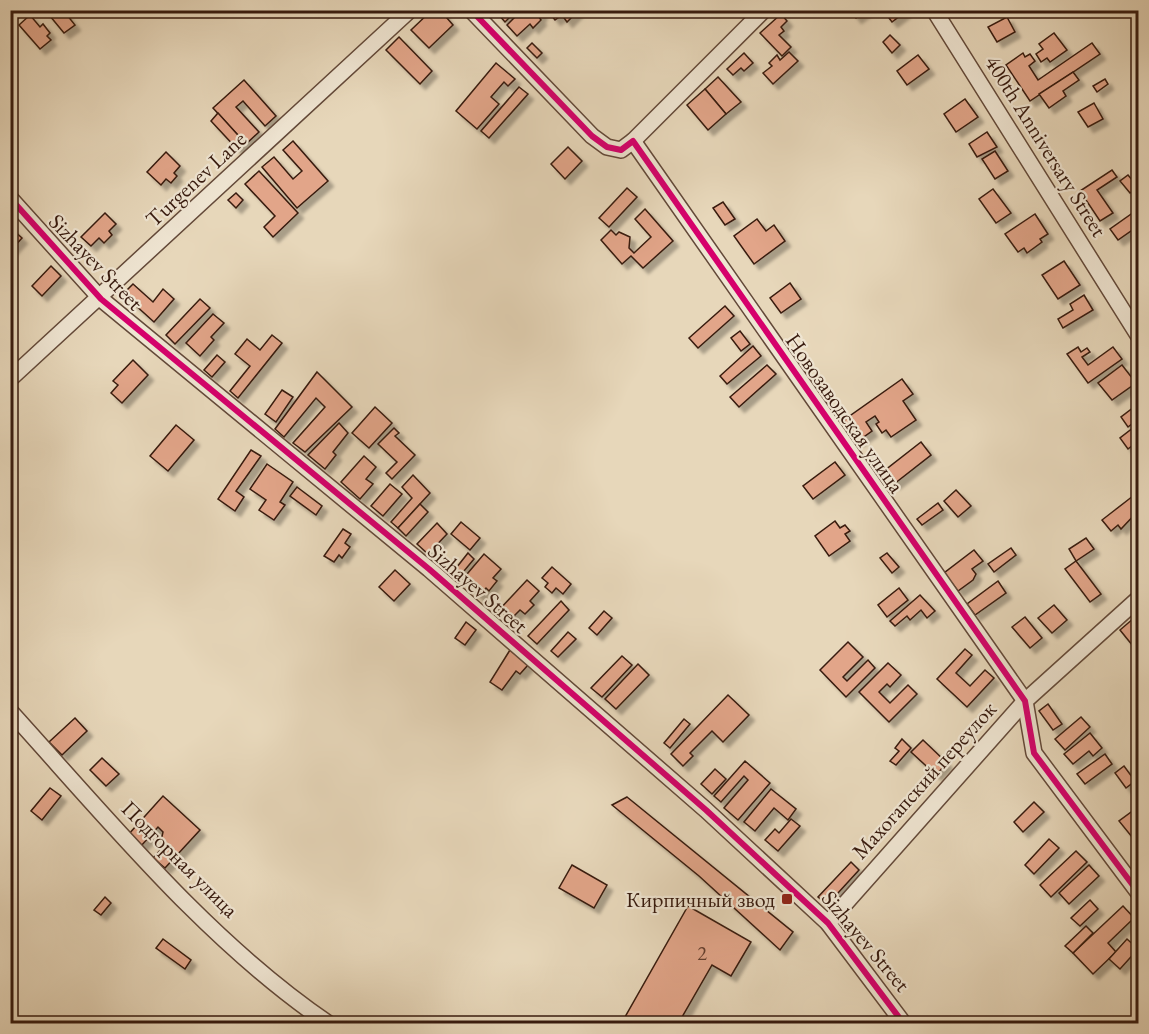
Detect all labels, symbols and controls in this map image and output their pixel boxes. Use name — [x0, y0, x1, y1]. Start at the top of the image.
street label: 400th Anniversary Street — [978, 50, 1114, 242]
street label: Turgenev Lane — [139, 125, 253, 233]
street label: Sizhayev Street — [43, 207, 150, 317]
street label: Новозаводская улица — [779, 327, 911, 499]
street label: Sizhayev Street — [422, 536, 534, 640]
street label: Махогапский переулок — [845, 694, 1003, 865]
street label: Подгорная улица — [115, 794, 245, 924]
street label: Sizhayev Street — [815, 884, 917, 998]
place label: Кирпичный звод — [626, 885, 775, 914]
marker: Кирпичный звод — [780, 892, 794, 906]
house number: 2 — [697, 940, 707, 966]

